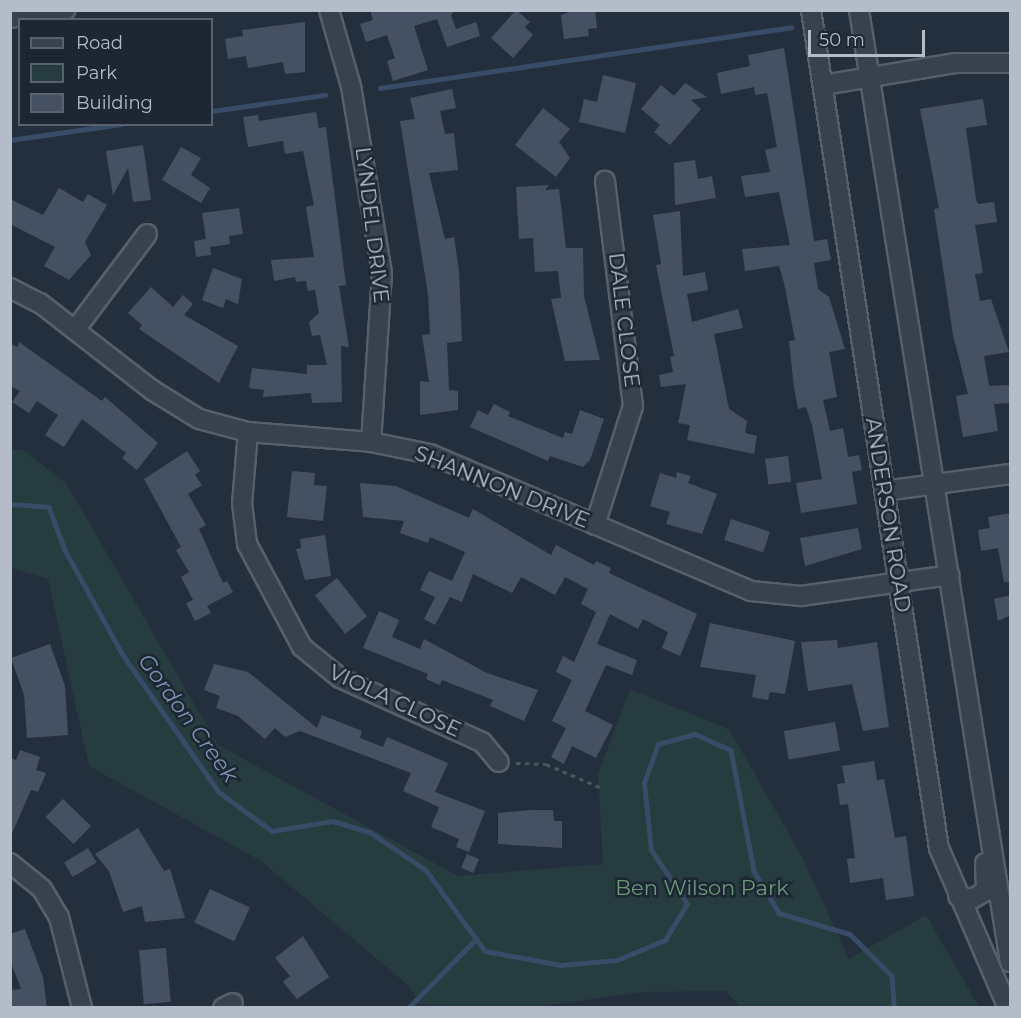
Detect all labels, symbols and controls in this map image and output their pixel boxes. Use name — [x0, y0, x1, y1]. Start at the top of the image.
legend — [18, 18, 213, 126]
scale bar — [811, 18, 928, 56]
text: 50 m — [819, 29, 865, 51]
text: Road — [76, 32, 123, 54]
text: Park — [76, 62, 117, 84]
text: Building — [76, 92, 153, 114]
street label: LYNDEL DRIVE — [350, 145, 394, 305]
street label: DALE CLOSE — [603, 251, 645, 389]
street label: ANDERSON ROAD — [860, 416, 916, 614]
street label: SHANNON DRIVE — [411, 440, 593, 534]
water label: Gordon Creek — [132, 648, 244, 788]
street label: VIOLA CLOSE — [325, 659, 465, 743]
park label: Ben Wilson Park — [615, 875, 789, 901]

